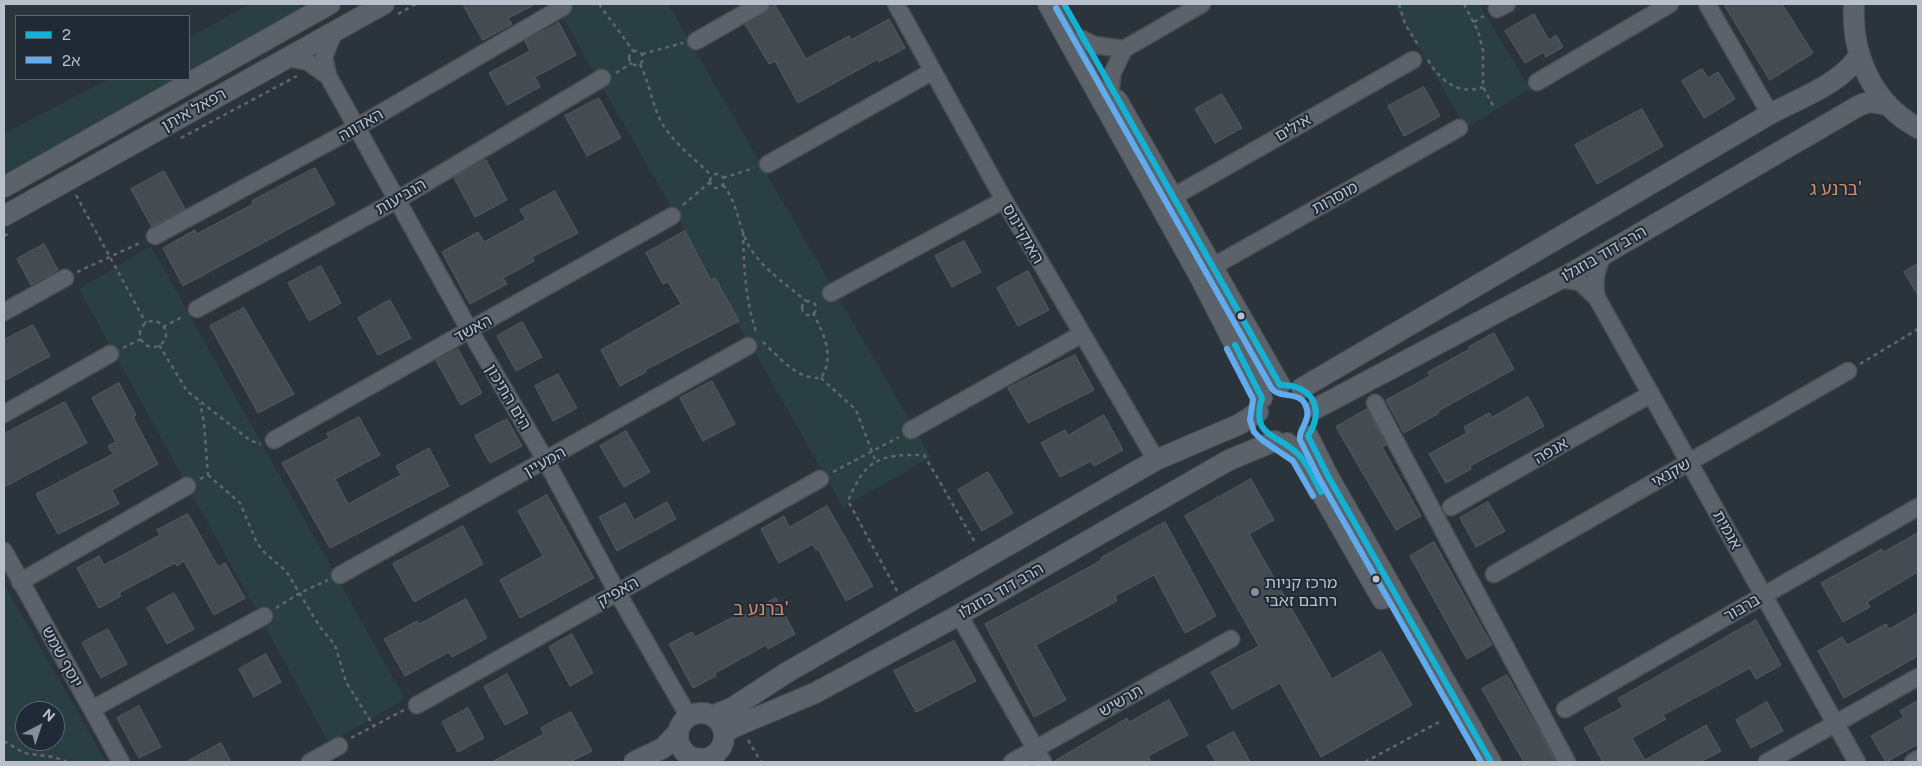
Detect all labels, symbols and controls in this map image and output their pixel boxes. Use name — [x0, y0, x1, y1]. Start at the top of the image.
legend — [15, 15, 190, 80]
text: 2 — [62, 26, 71, 43]
text: 2א — [62, 52, 80, 69]
street label: רפאל איתן — [159, 85, 229, 135]
street label: האדווה — [335, 105, 387, 145]
street label: אילים — [1272, 110, 1314, 146]
street label: הנביעות — [372, 175, 430, 219]
street label: מוסרות — [1309, 178, 1361, 218]
district label: ברנע ג' — [1810, 178, 1862, 200]
street label: האוקיינוס — [998, 201, 1048, 267]
street label: הרב דוד בוזגלו — [1558, 222, 1650, 286]
street label: האשד — [451, 311, 495, 347]
unlabelled marker — [1236, 311, 1246, 321]
street label: הים התיכון — [481, 361, 535, 433]
street label: אנפה — [1531, 434, 1571, 468]
street label: המעיין — [521, 443, 569, 481]
street label: שקנאי — [1648, 454, 1694, 492]
street label: אגמית — [1709, 507, 1745, 553]
street label: הרב דוד בוזגלו — [955, 559, 1047, 623]
street label: האפיק — [594, 573, 642, 611]
place label: מרכז קניות רחבם זאבי — [1265, 573, 1337, 611]
unlabelled marker — [1371, 574, 1381, 584]
marker: מרכז קניות רחבם זאבי — [1249, 586, 1261, 598]
street label: ברבור — [1720, 590, 1764, 626]
district label: ברנע ב' — [733, 598, 789, 620]
street label: יוסף שמש — [37, 623, 87, 691]
street label: תרשיש — [1096, 681, 1146, 721]
north arrow — [15, 701, 65, 751]
text: N — [40, 706, 58, 725]

